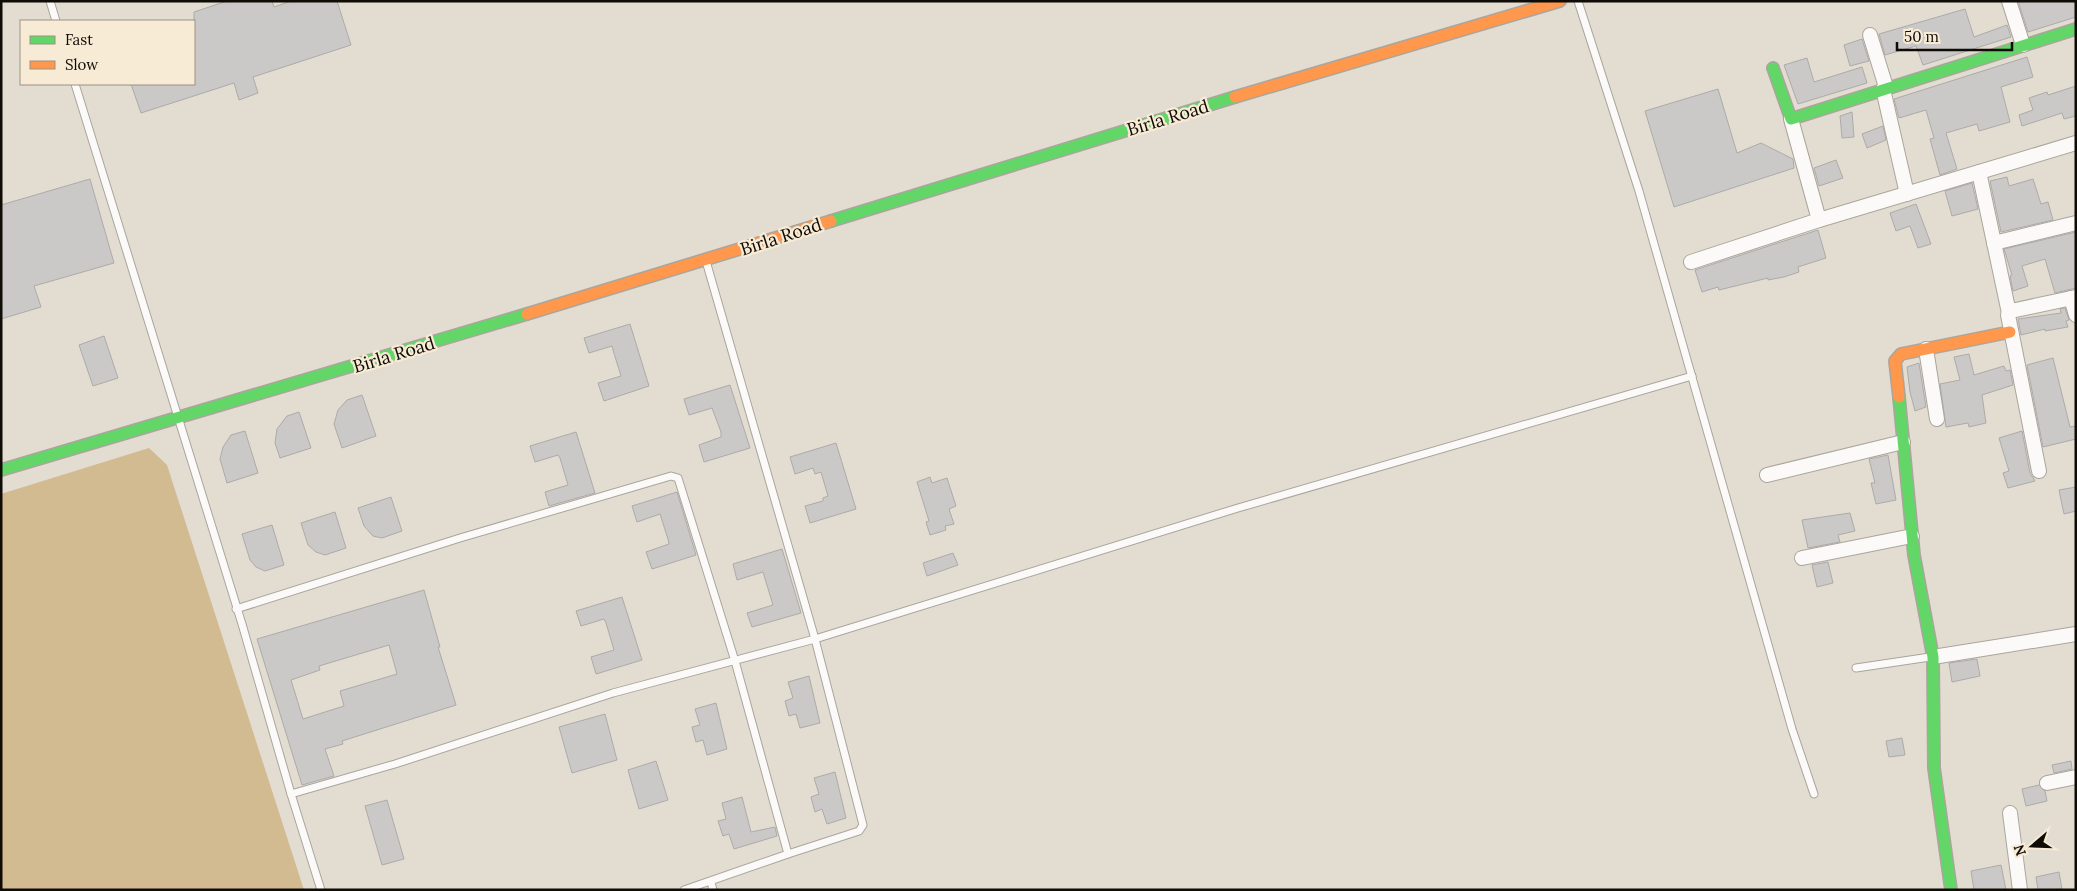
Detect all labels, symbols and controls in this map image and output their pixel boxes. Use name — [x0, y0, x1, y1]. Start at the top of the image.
legend — [20, 20, 195, 85]
scale bar — [1897, 20, 2012, 52]
text: 50 m — [1904, 27, 1939, 46]
text: Fast — [65, 30, 93, 49]
text: Slow — [65, 55, 98, 74]
street label: Birla Road — [1124, 94, 1212, 141]
street label: Birla Road — [737, 212, 825, 261]
street label: Birla Road — [350, 331, 438, 378]
north arrow — [2007, 821, 2057, 871]
text: N — [2009, 842, 2030, 858]

